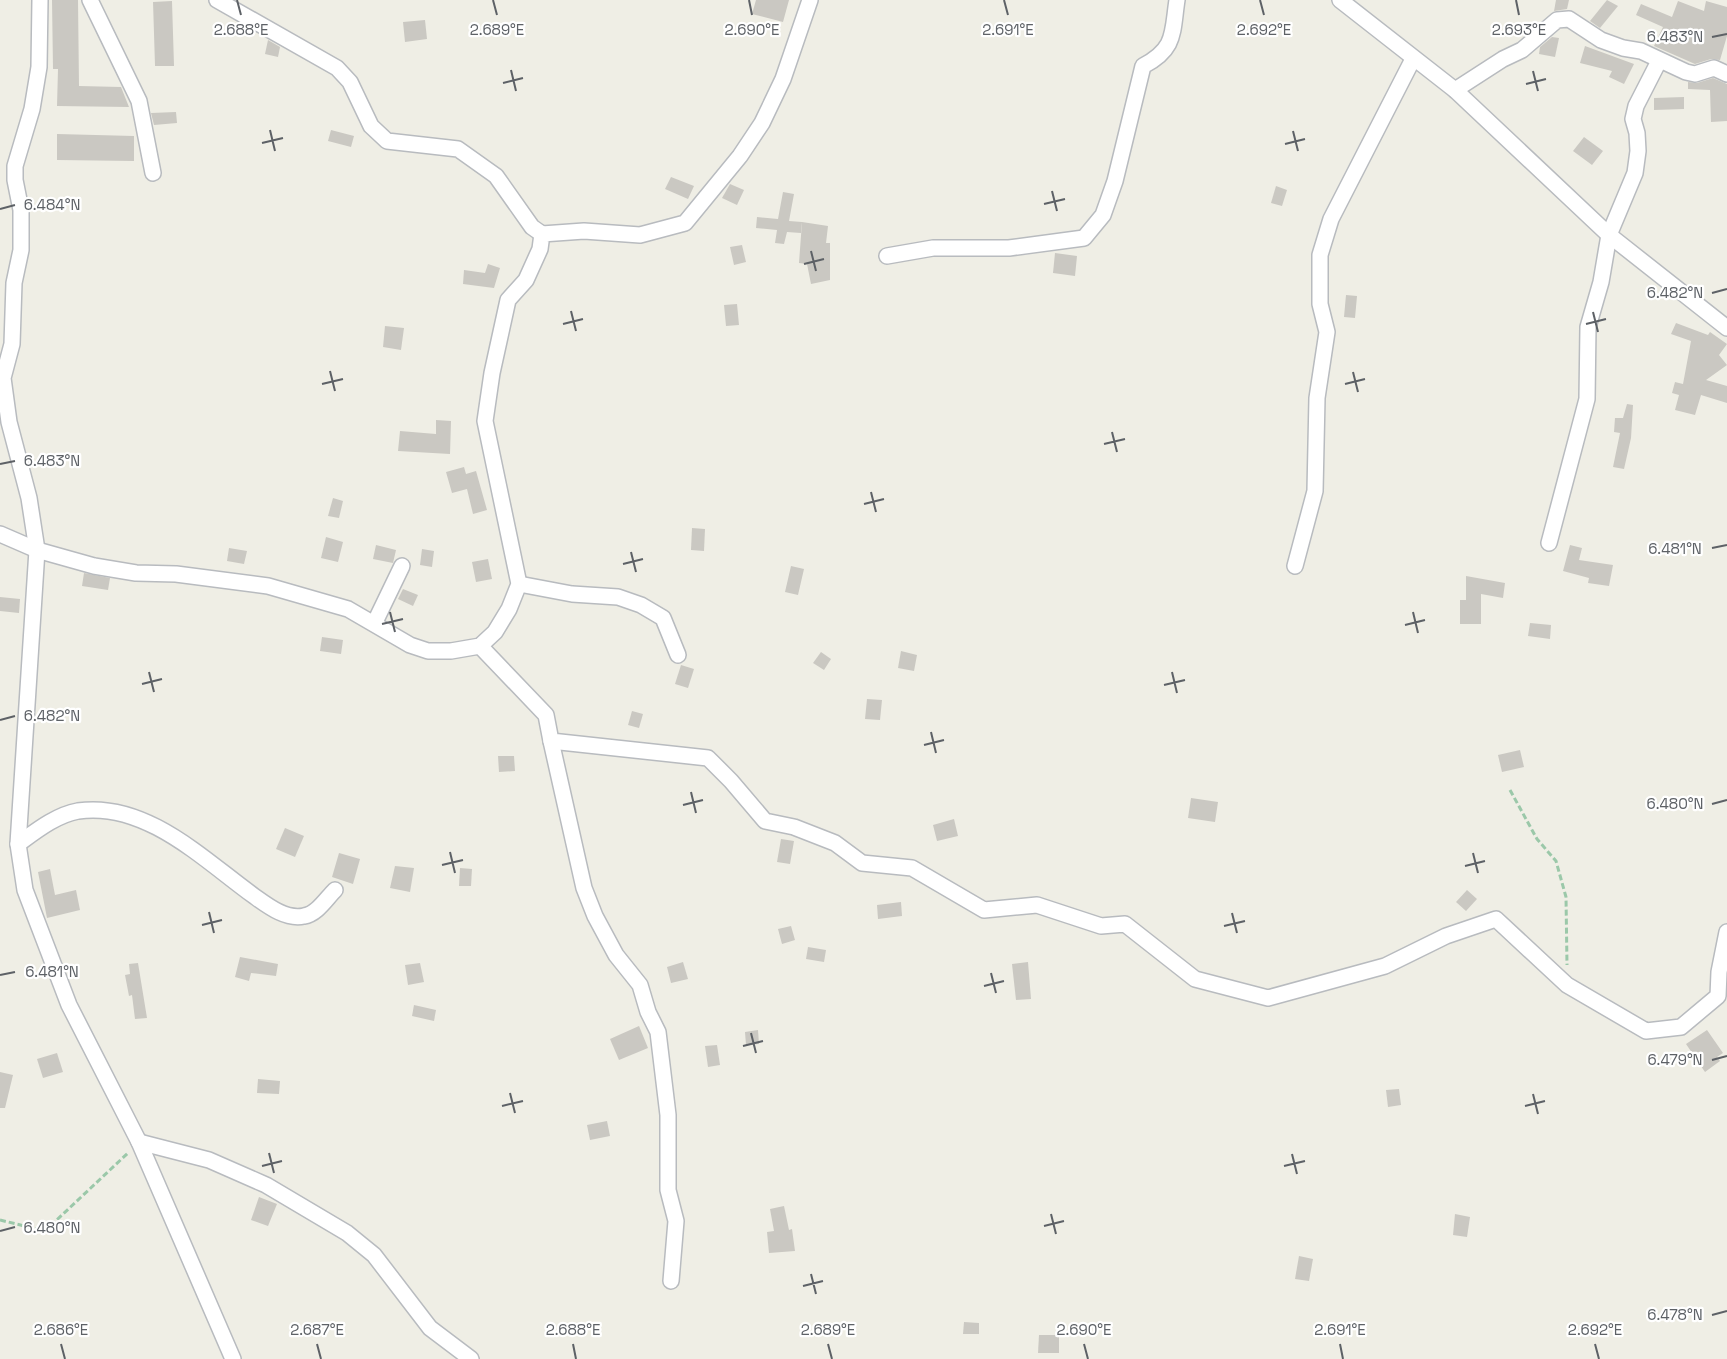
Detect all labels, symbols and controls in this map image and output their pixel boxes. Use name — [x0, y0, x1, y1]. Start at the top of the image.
text: 2.688°E — [214, 20, 268, 39]
text: 2.689°E — [470, 20, 524, 39]
text: 2.690°E — [725, 20, 779, 39]
text: 2.691°E — [982, 20, 1034, 39]
text: 2.692°E — [1237, 20, 1291, 39]
text: 2.693°E — [1492, 20, 1546, 39]
text: 6.483°N — [1647, 27, 1703, 46]
text: 6.484°N — [24, 195, 80, 214]
text: 6.482°N — [1647, 283, 1703, 302]
text: 6.483°N — [24, 451, 80, 470]
text: 6.481°N — [1648, 539, 1702, 558]
text: 6.482°N — [24, 706, 80, 725]
text: 6.480°N — [1647, 794, 1703, 813]
text: 6.481°N — [25, 962, 79, 981]
text: 6.479°N — [1647, 1050, 1703, 1069]
text: 6.480°N — [24, 1218, 80, 1237]
text: 6.478°N — [1647, 1305, 1703, 1324]
text: 2.686°E — [34, 1320, 88, 1339]
text: 2.687°E — [290, 1320, 344, 1339]
text: 2.688°E — [546, 1320, 600, 1339]
text: 2.689°E — [801, 1320, 855, 1339]
text: 2.690°E — [1057, 1320, 1111, 1339]
text: 2.691°E — [1314, 1320, 1366, 1339]
text: 2.692°E — [1568, 1320, 1622, 1339]

